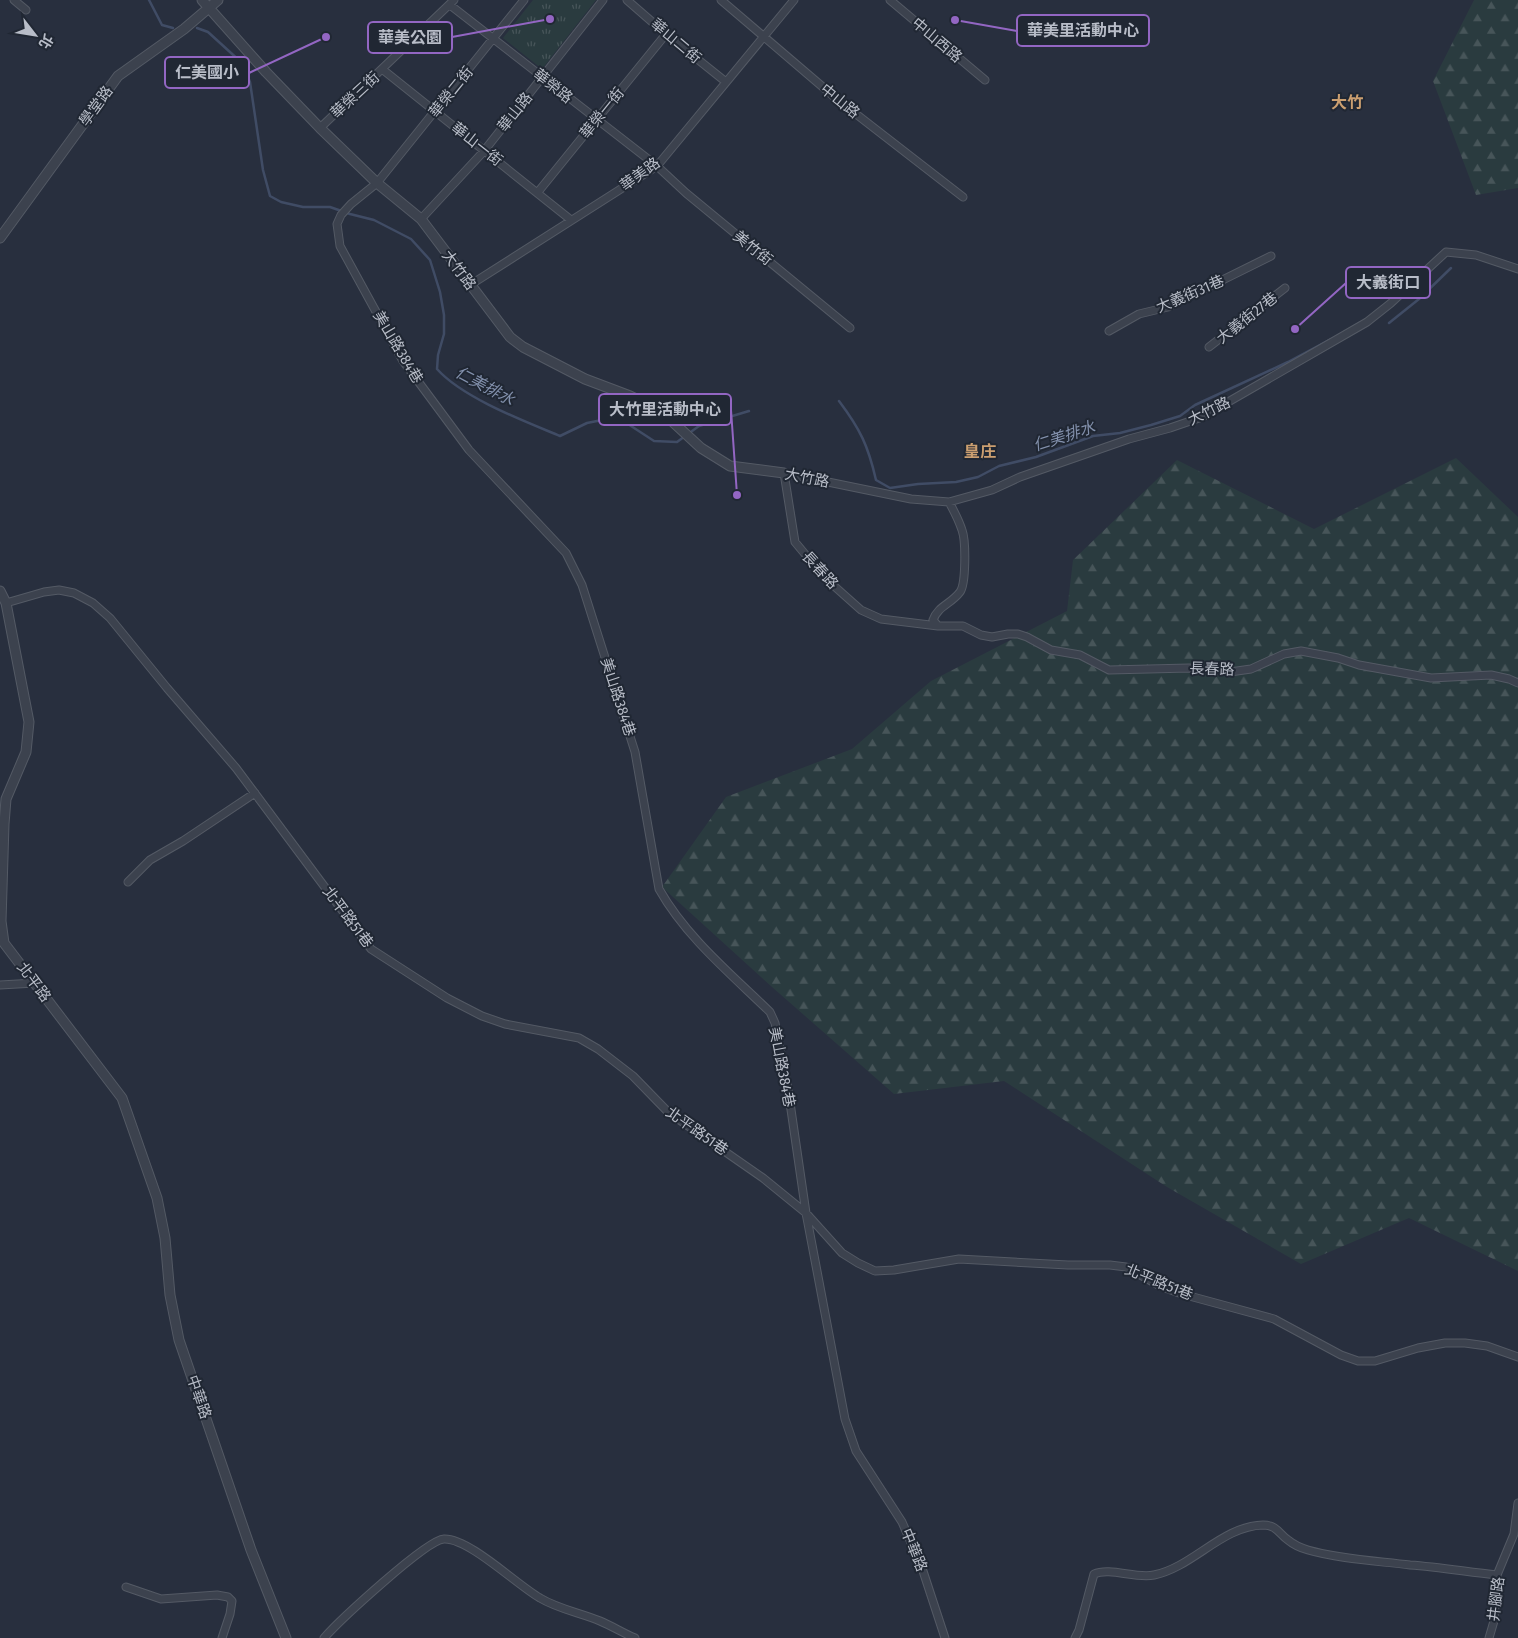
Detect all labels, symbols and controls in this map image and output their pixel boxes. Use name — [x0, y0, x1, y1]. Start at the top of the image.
north arrow — [10, 10, 60, 60]
street label: 中山西路 — [908, 14, 966, 66]
street label: 華山二街 — [647, 15, 705, 67]
callout: 華美里活動中心 — [1017, 15, 1149, 46]
text: 華美里活動中心 — [1027, 21, 1139, 40]
callout: 華美公園 — [368, 22, 452, 53]
text: 華美公園 — [378, 28, 442, 47]
text: 北 — [35, 31, 57, 52]
callout: 仁美國小 — [165, 57, 249, 88]
text: 仁美國小 — [175, 63, 239, 82]
street label: 華榮二街 — [425, 63, 477, 121]
street label: 華榮路 — [530, 65, 576, 107]
street label: 華榮三街 — [327, 68, 383, 122]
street label: 中山路 — [817, 80, 863, 122]
street label: 學堂路 — [75, 83, 117, 129]
street label: 華榮一街 — [576, 84, 628, 142]
street label: 華山路 — [494, 89, 536, 135]
district label: 大竹 — [1331, 93, 1363, 112]
street label: 華山一街 — [448, 118, 506, 170]
street label: 華美路 — [617, 153, 663, 195]
street label: 美竹街 — [730, 227, 776, 269]
street label: 大竹路 — [438, 247, 480, 293]
callout: 大義街口 — [1346, 267, 1430, 298]
street label: 大義街31巷 — [1153, 272, 1227, 316]
text: 大義街口 — [1356, 273, 1420, 292]
street label: 大義街27巷 — [1213, 289, 1281, 347]
street label: 美山路384巷 — [369, 307, 427, 387]
water label: 仁美排水 — [452, 363, 519, 410]
street label: 大竹路 — [1185, 393, 1233, 429]
callout: 大竹里活動中心 — [599, 394, 731, 425]
text: 大竹里活動中心 — [609, 400, 721, 419]
water label: 仁美排水 — [1031, 417, 1098, 455]
district label: 皇庄 — [964, 442, 996, 461]
street label: 大竹路 — [783, 465, 831, 491]
street label: 長春路 — [798, 547, 842, 593]
street label: 美山路384巷 — [597, 655, 639, 739]
street label: 長春路 — [1189, 659, 1235, 679]
street label: 北平路51巷 — [319, 883, 377, 951]
street label: 北平路 — [13, 959, 55, 1005]
street label: 美山路384巷 — [765, 1025, 799, 1109]
street label: 北平路51巷 — [662, 1103, 732, 1159]
street label: 北平路51巷 — [1122, 1260, 1196, 1304]
street label: 中華路 — [183, 1373, 215, 1421]
street label: 中華路 — [897, 1526, 931, 1574]
street label: 井腳路 — [1484, 1576, 1508, 1622]

